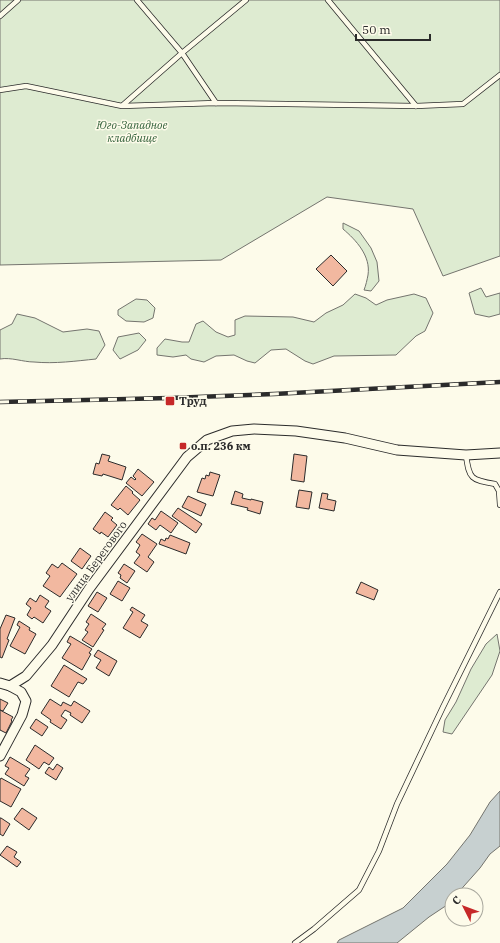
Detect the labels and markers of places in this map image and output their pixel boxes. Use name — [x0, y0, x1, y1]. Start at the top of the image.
place label: Труд — [179, 394, 207, 408]
marker: Труд — [164, 395, 176, 407]
place label: о.п. 236 км — [191, 439, 251, 453]
marker: о.п. 236 км — [178, 441, 188, 451]

